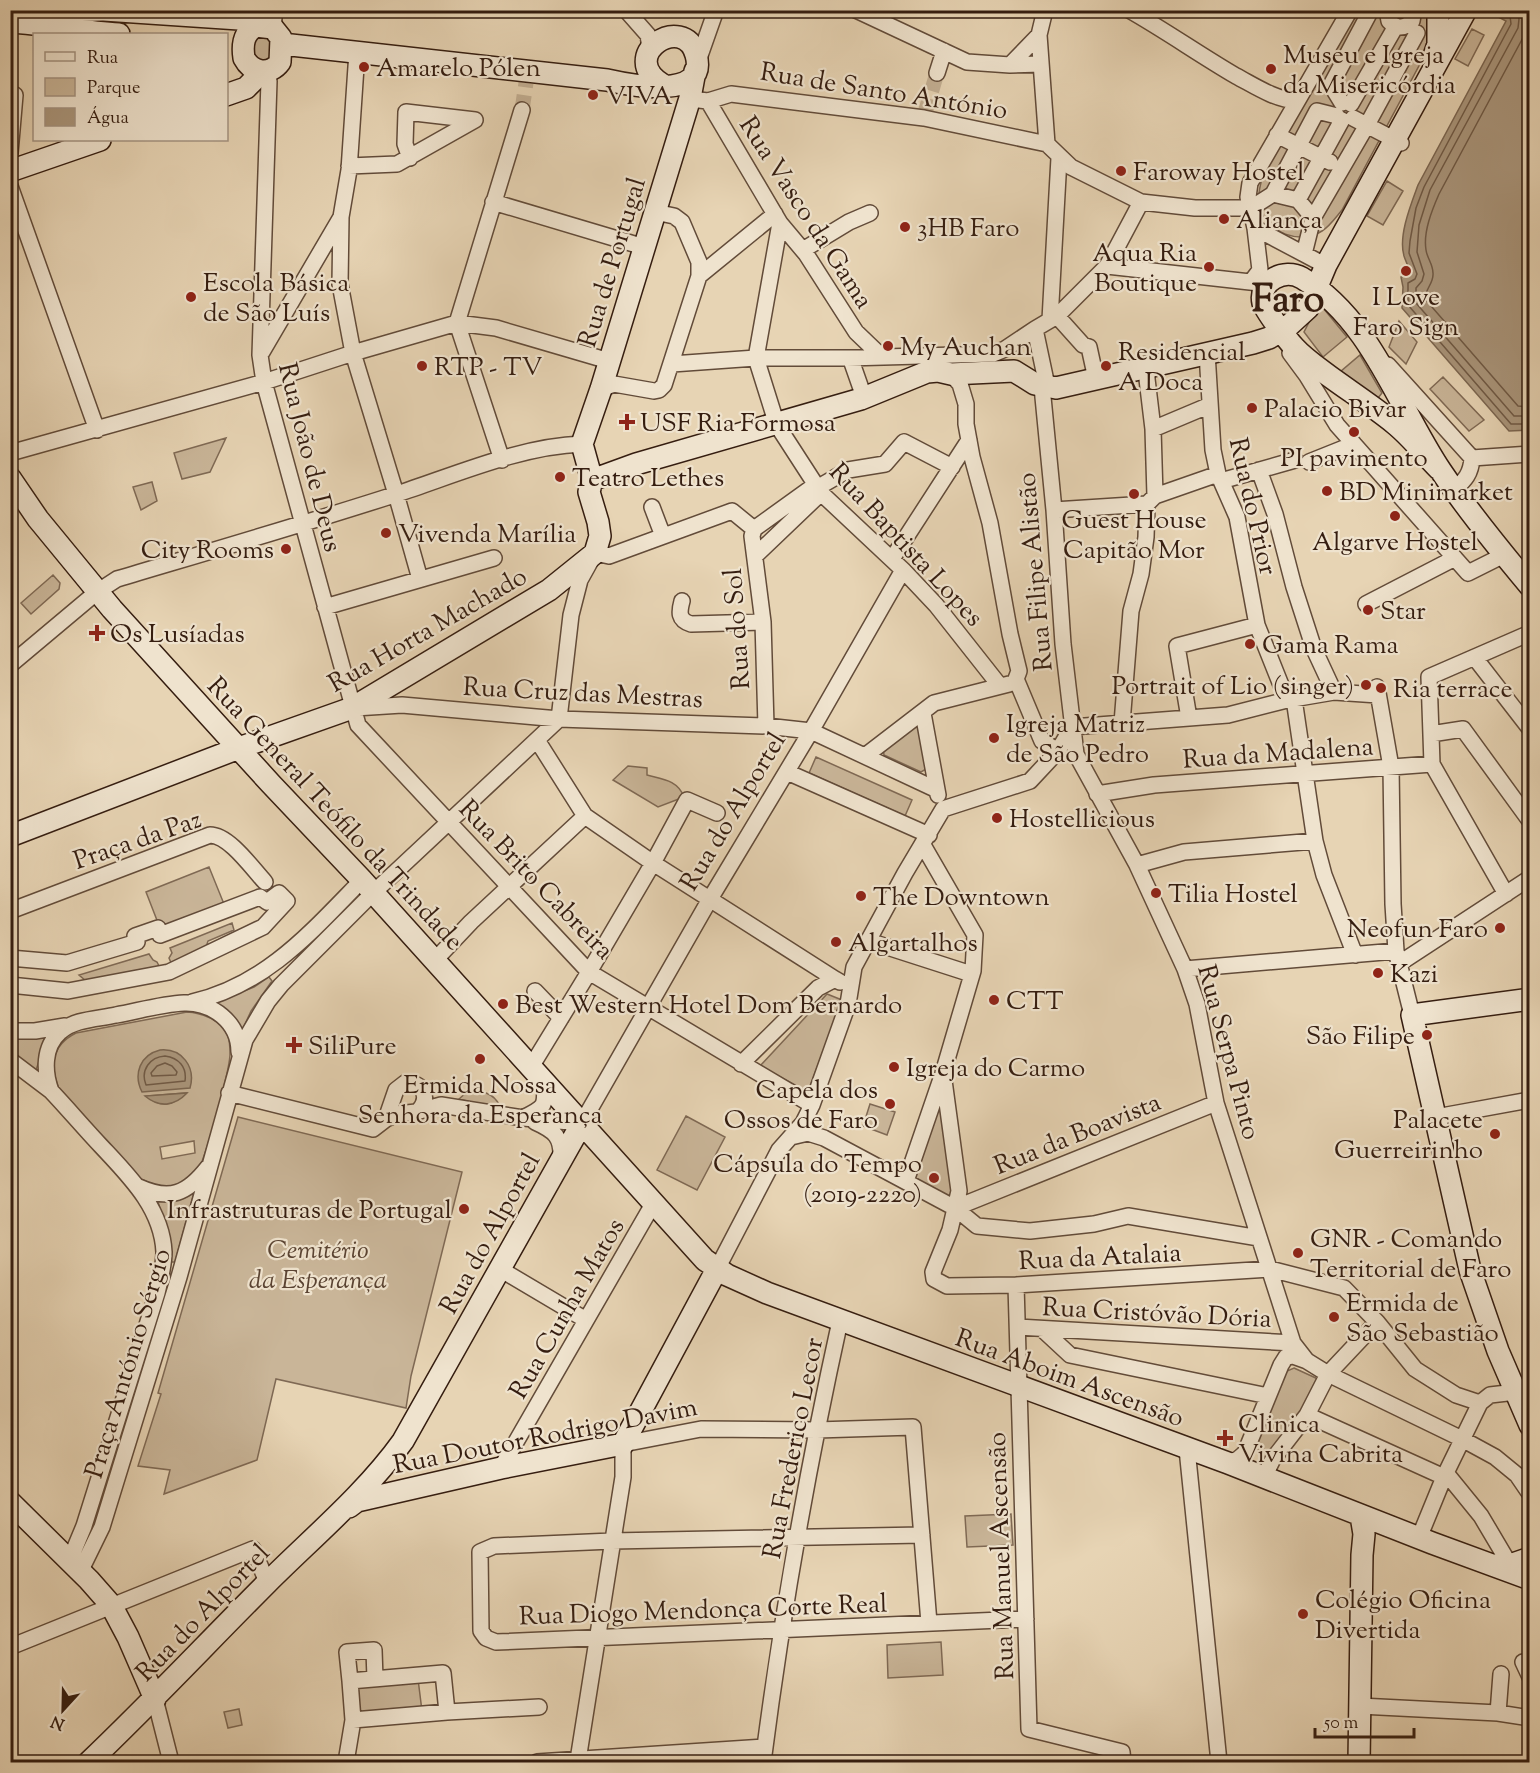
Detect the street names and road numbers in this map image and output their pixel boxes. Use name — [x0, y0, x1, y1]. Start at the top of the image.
street label: Rua de Santo António — [757, 55, 1010, 130]
street label: Rua Vasco da Gama — [729, 110, 881, 317]
street label: Rua de Portugal — [570, 173, 657, 352]
street label: Rua João de Deus — [267, 359, 350, 556]
street label: Rua do Prior — [1218, 434, 1285, 579]
street label: Rua Baptista Lopes — [819, 456, 991, 636]
street label: Rua Filipe Alistão — [1009, 471, 1064, 673]
street label: Rua Horta Machado — [322, 559, 535, 703]
street label: Rua do Sol — [716, 567, 761, 691]
street label: Rua General Teófilo da Trindade — [197, 670, 471, 960]
street label: Rua Cruz das Mestras — [462, 670, 704, 719]
street label: Rua do Alportel — [672, 726, 796, 899]
street label: Rua da Madalena — [1181, 729, 1375, 780]
street label: Rua Brito Cabreira — [449, 792, 621, 969]
street label: Praça da Paz — [69, 802, 207, 881]
street label: Rua Serpa Pinto — [1186, 961, 1269, 1144]
street label: Rua da Boavista — [989, 1085, 1167, 1186]
street label: Rua do Alportel — [432, 1147, 551, 1322]
street label: Rua Cunha Matos — [501, 1212, 635, 1406]
street label: Rua da Atalaia — [1018, 1236, 1182, 1281]
street label: Praça António Sérgio — [77, 1244, 182, 1483]
street label: Rua Cristóvão Dória — [1041, 1290, 1273, 1339]
street label: Rua Aboim Ascensão — [950, 1321, 1189, 1438]
street label: Rua Frederico Lecor — [755, 1334, 834, 1562]
street label: Rua Doutor Rodrigo Davim — [390, 1390, 701, 1485]
street label: Rua Manuel Ascensão — [980, 1431, 1025, 1680]
street label: Rua do Alportel — [128, 1536, 279, 1691]
street label: Rua Diogo Mendonça Corte Real — [518, 1587, 888, 1636]

